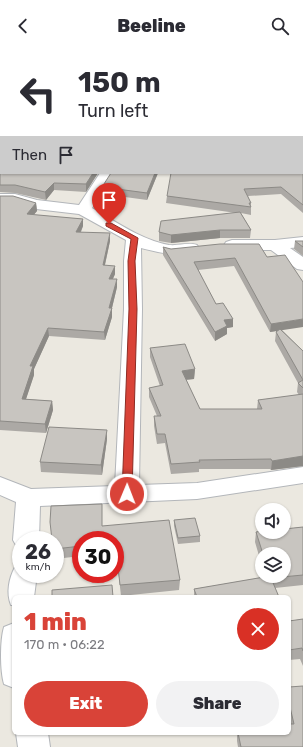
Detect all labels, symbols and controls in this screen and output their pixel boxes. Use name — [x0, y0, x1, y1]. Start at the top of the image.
icon: back — [12, 15, 34, 37]
text: Beeline — [117, 15, 186, 37]
icon: search — [269, 15, 291, 37]
text: 150 m — [78, 66, 161, 99]
icon: left — [12, 68, 64, 120]
text: Turn left — [78, 100, 148, 122]
icon: arrive — [55, 144, 77, 166]
text: Then — [12, 146, 47, 164]
pin — [92, 183, 126, 224]
icon: arrive — [98, 189, 120, 211]
position arrow — [106, 473, 148, 515]
map controls — [255, 503, 291, 583]
button: sound — [255, 503, 291, 539]
speed limit sign: 30 — [72, 531, 124, 583]
text: 26 — [25, 540, 51, 564]
button: layers — [255, 547, 291, 583]
text: km/h — [26, 561, 50, 573]
text: 1 min — [24, 608, 87, 636]
button: close — [237, 608, 279, 650]
text: 170 m · 06:22 — [24, 637, 105, 652]
button: Exit — [24, 681, 148, 727]
button: Share — [156, 681, 279, 727]

